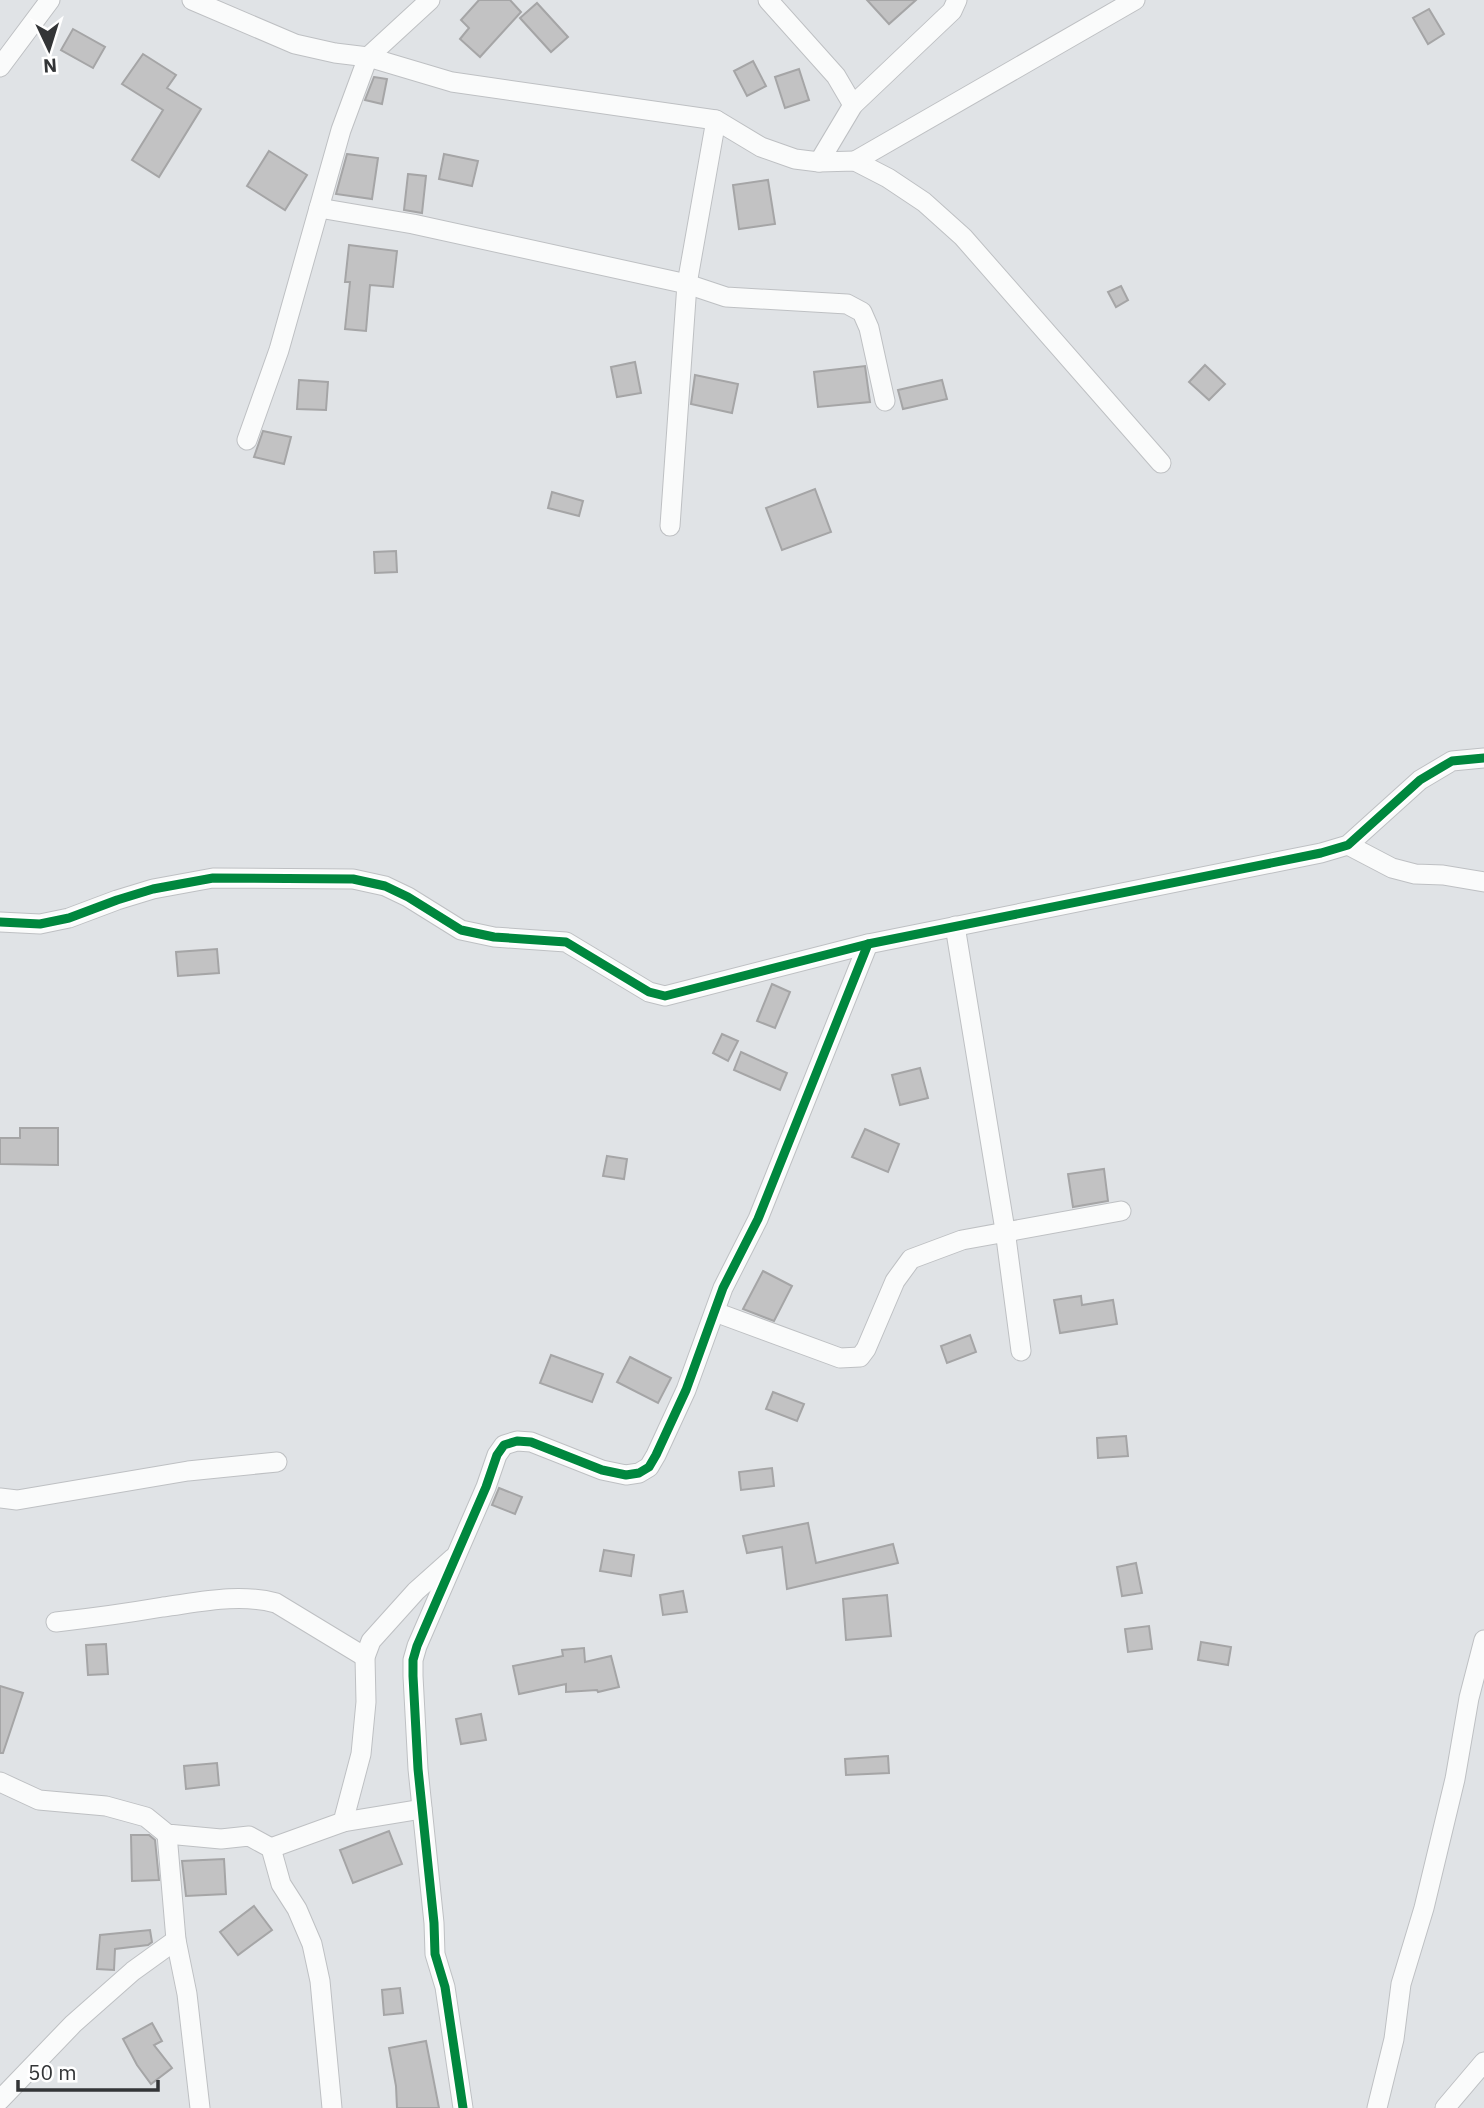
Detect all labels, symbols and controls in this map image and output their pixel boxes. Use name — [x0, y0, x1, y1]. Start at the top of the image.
north arrow — [14, 14, 84, 84]
text: N — [42, 54, 58, 78]
scale bar — [18, 2048, 158, 2092]
text: 50 m — [28, 2058, 77, 2086]

